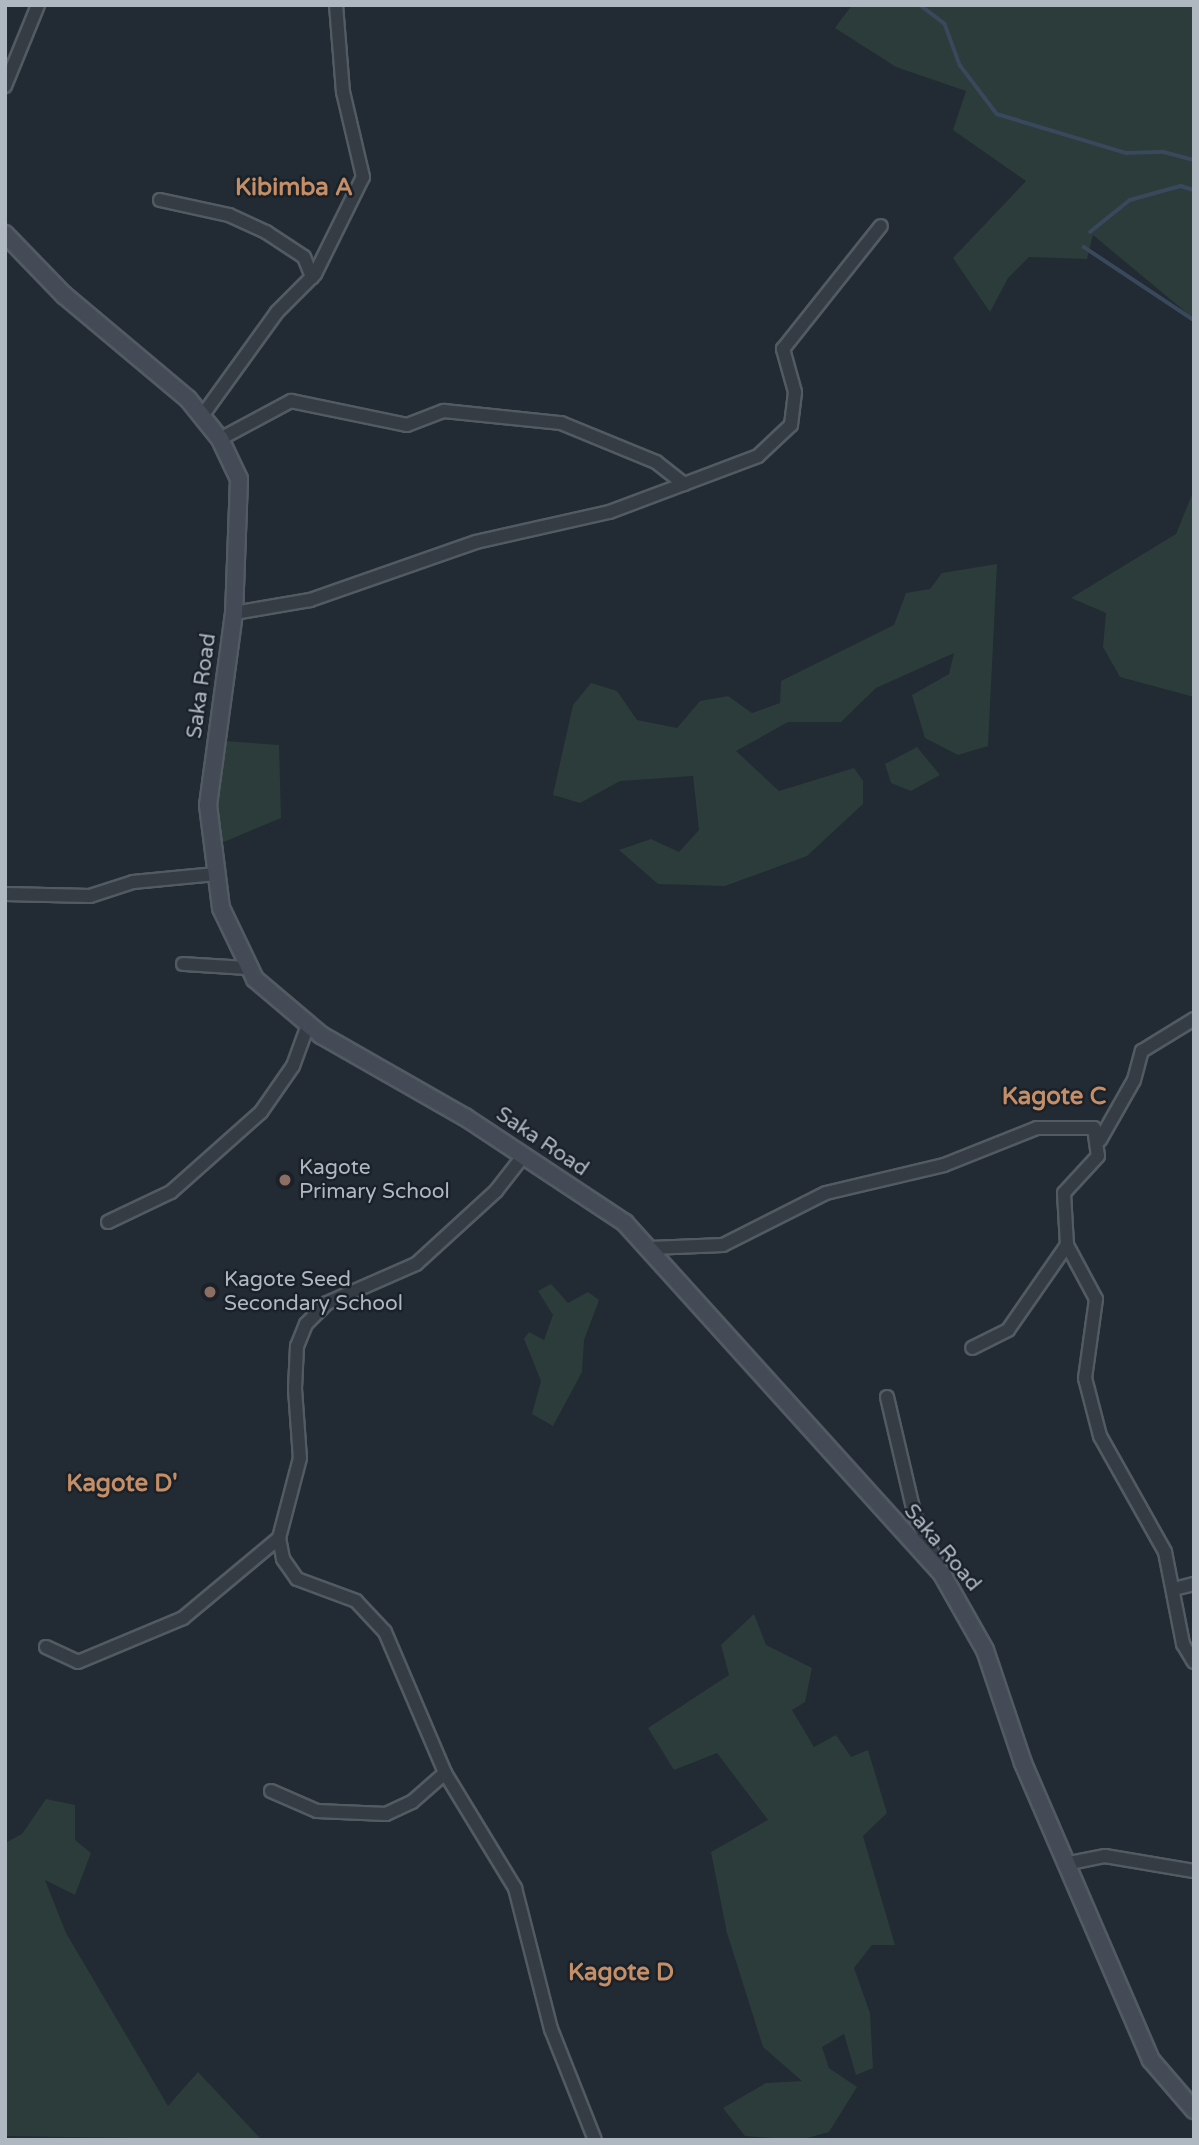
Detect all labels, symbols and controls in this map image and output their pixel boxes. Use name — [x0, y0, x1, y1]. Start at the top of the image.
district label: Kibimba A — [235, 174, 353, 202]
street label: Saka Road — [182, 632, 222, 740]
district label: Kagote C — [1002, 1083, 1106, 1111]
street label: Saka Road — [491, 1102, 593, 1182]
place label: Kagote Primary School — [299, 1155, 450, 1205]
marker: Kagote Primary School — [277, 1172, 293, 1188]
place label: Kagote Seed Secondary School — [224, 1267, 403, 1317]
marker: Kagote Seed Secondary School — [202, 1284, 218, 1300]
district label: Kagote D' — [66, 1470, 178, 1498]
street label: Saka Road — [898, 1499, 986, 1597]
district label: Kagote D — [568, 1959, 674, 1987]

